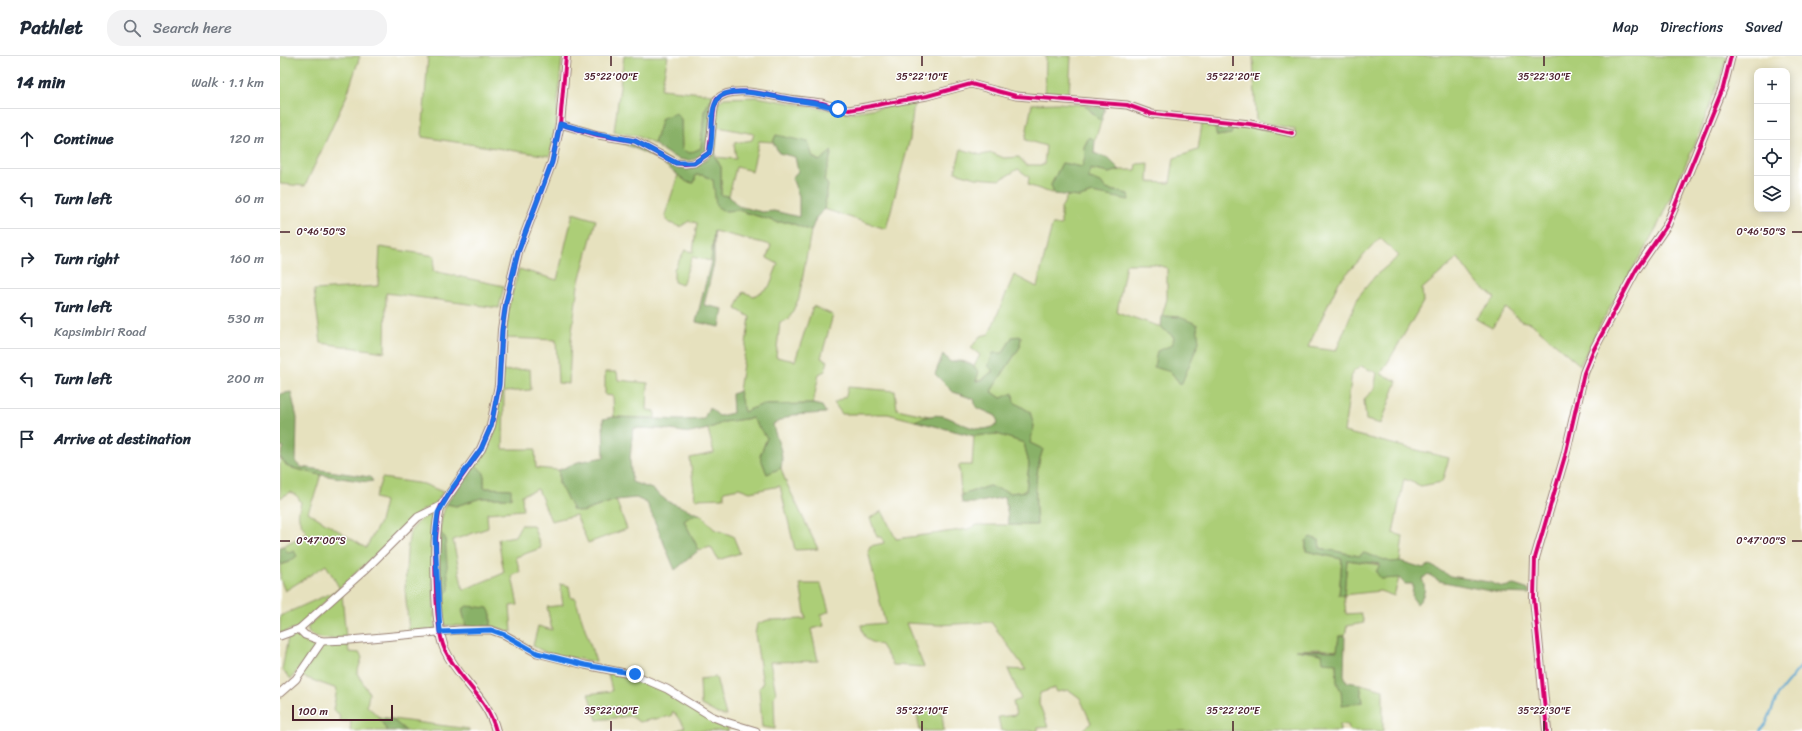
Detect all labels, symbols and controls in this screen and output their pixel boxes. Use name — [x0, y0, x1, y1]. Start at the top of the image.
search box — [107, 10, 387, 46]
text: Pathlet — [20, 11, 83, 44]
text: Search here — [153, 15, 232, 41]
text: Map — [1612, 15, 1638, 40]
text: Directions — [1660, 15, 1723, 40]
text: Saved — [1745, 15, 1782, 40]
icon: search — [121, 17, 143, 39]
text: 14 min — [16, 67, 65, 97]
text: 35°22'00"E — [584, 68, 639, 86]
text: 35°22'10"E — [896, 68, 949, 86]
text: 35°22'20"E — [1207, 68, 1261, 86]
text: 35°22'30"E — [1518, 68, 1572, 86]
map controls — [1754, 68, 1790, 212]
button: + — [1754, 68, 1790, 104]
text: Walk · 1.1 km — [191, 71, 264, 94]
route start — [829, 100, 847, 118]
button: − — [1754, 104, 1790, 140]
text: Continue — [54, 126, 114, 152]
text: 120 m — [229, 127, 264, 150]
icon: ahead — [16, 128, 38, 150]
button: locate — [1754, 140, 1790, 176]
button: layers — [1754, 176, 1790, 212]
text: Turn left — [54, 186, 112, 212]
text: 60 m — [235, 187, 264, 210]
icon: left — [16, 188, 38, 210]
text: 0°46'50"S — [296, 223, 346, 241]
text: 0°46'50"S — [1736, 223, 1786, 241]
text: Turn right — [54, 246, 119, 272]
text: 160 m — [229, 247, 264, 270]
icon: right — [16, 248, 38, 270]
text: Turn left — [54, 294, 112, 320]
text: 530 m — [227, 307, 264, 330]
icon: left — [16, 308, 38, 330]
text: Kapsimbiri Road — [54, 320, 146, 343]
text: Turn left — [54, 366, 112, 392]
text: 200 m — [227, 367, 264, 390]
icon: left — [16, 368, 38, 390]
text: Arrive at destination — [54, 426, 191, 452]
icon: arrive — [16, 428, 38, 450]
text: 0°47'00"S — [296, 532, 346, 550]
text: 0°47'00"S — [1736, 532, 1786, 550]
route end — [626, 665, 644, 683]
text: 100 m — [298, 702, 328, 721]
text: 35°22'00"E — [584, 702, 639, 720]
text: 35°22'10"E — [896, 702, 949, 720]
text: 35°22'20"E — [1207, 702, 1261, 720]
text: 35°22'30"E — [1518, 702, 1572, 720]
scale bar — [292, 703, 393, 722]

